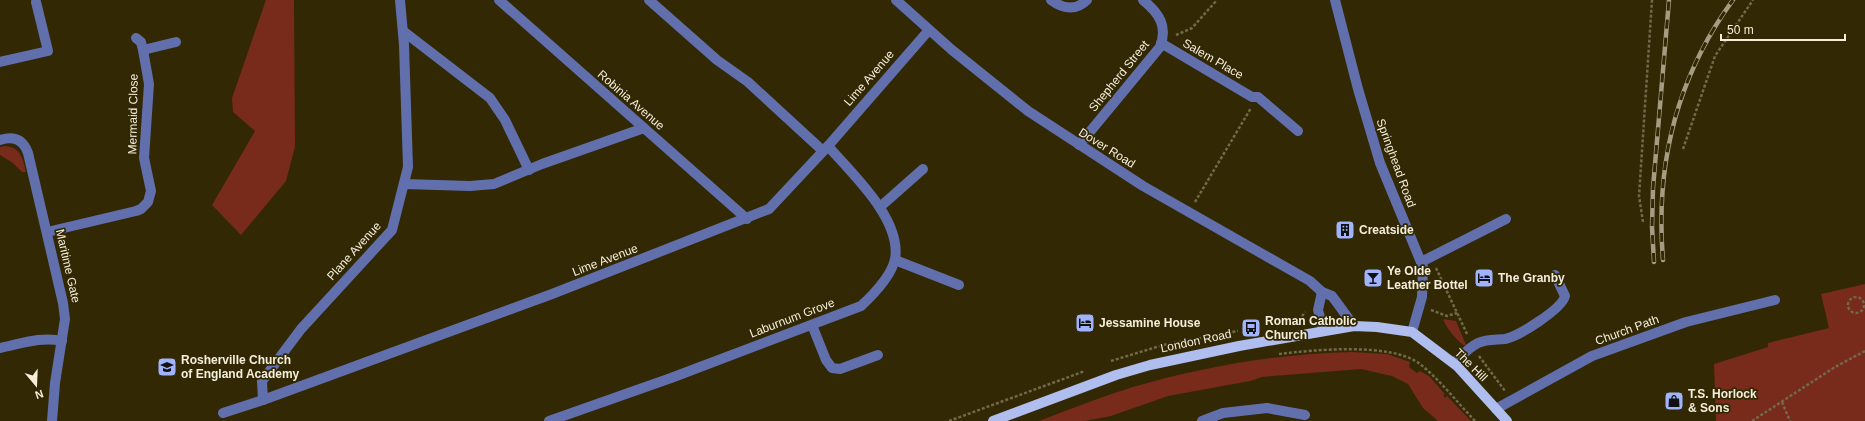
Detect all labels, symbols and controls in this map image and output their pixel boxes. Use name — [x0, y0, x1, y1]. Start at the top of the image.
scale bar — [1721, 16, 1845, 42]
text: 50 m — [1727, 23, 1754, 37]
street label: Salem Place — [1180, 36, 1246, 82]
street label: Shepherd Street — [1086, 37, 1152, 114]
street label: Lime Avenue — [841, 47, 897, 109]
street label: Robinia Avenue — [595, 67, 667, 133]
street label: Mermaid Close — [125, 73, 141, 154]
street label: Springhead Road — [1373, 117, 1419, 209]
street label: Dover Road — [1076, 125, 1138, 171]
street label: Plane Avenue — [324, 219, 384, 283]
building icon: Creatside — [1334, 219, 1356, 241]
place label: Creatside — [1359, 223, 1414, 237]
street label: Maritime Gate — [53, 228, 83, 305]
street label: Lime Avenue — [570, 241, 640, 279]
place label: Ye Olde Leather Bottel — [1387, 264, 1468, 292]
bar icon: Ye Olde Leather Bottel — [1362, 267, 1384, 289]
hotel icon: The Granby — [1473, 267, 1495, 289]
place label: The Granby — [1498, 271, 1565, 285]
street label: Laburnum Grove — [747, 295, 837, 341]
hotel icon: Jessamine House — [1074, 312, 1096, 334]
street label: Church Path — [1593, 312, 1661, 348]
place label: Roman Catholic Church — [1265, 314, 1357, 342]
place label: Jessamine House — [1099, 316, 1201, 330]
bus stop icon: Roman Catholic Church — [1240, 317, 1262, 339]
street label: London Road — [1159, 327, 1233, 355]
street label: The Hill — [1452, 346, 1490, 384]
place label: Rosherville Church of England Academy — [181, 353, 300, 381]
school or university icon: Rosherville Church of England Academy — [156, 356, 178, 378]
north arrow — [16, 365, 56, 405]
text: N — [33, 387, 45, 401]
place label: T.S. Horlock & Sons — [1688, 387, 1757, 415]
shop icon: T.S. Horlock & Sons — [1663, 390, 1685, 412]

